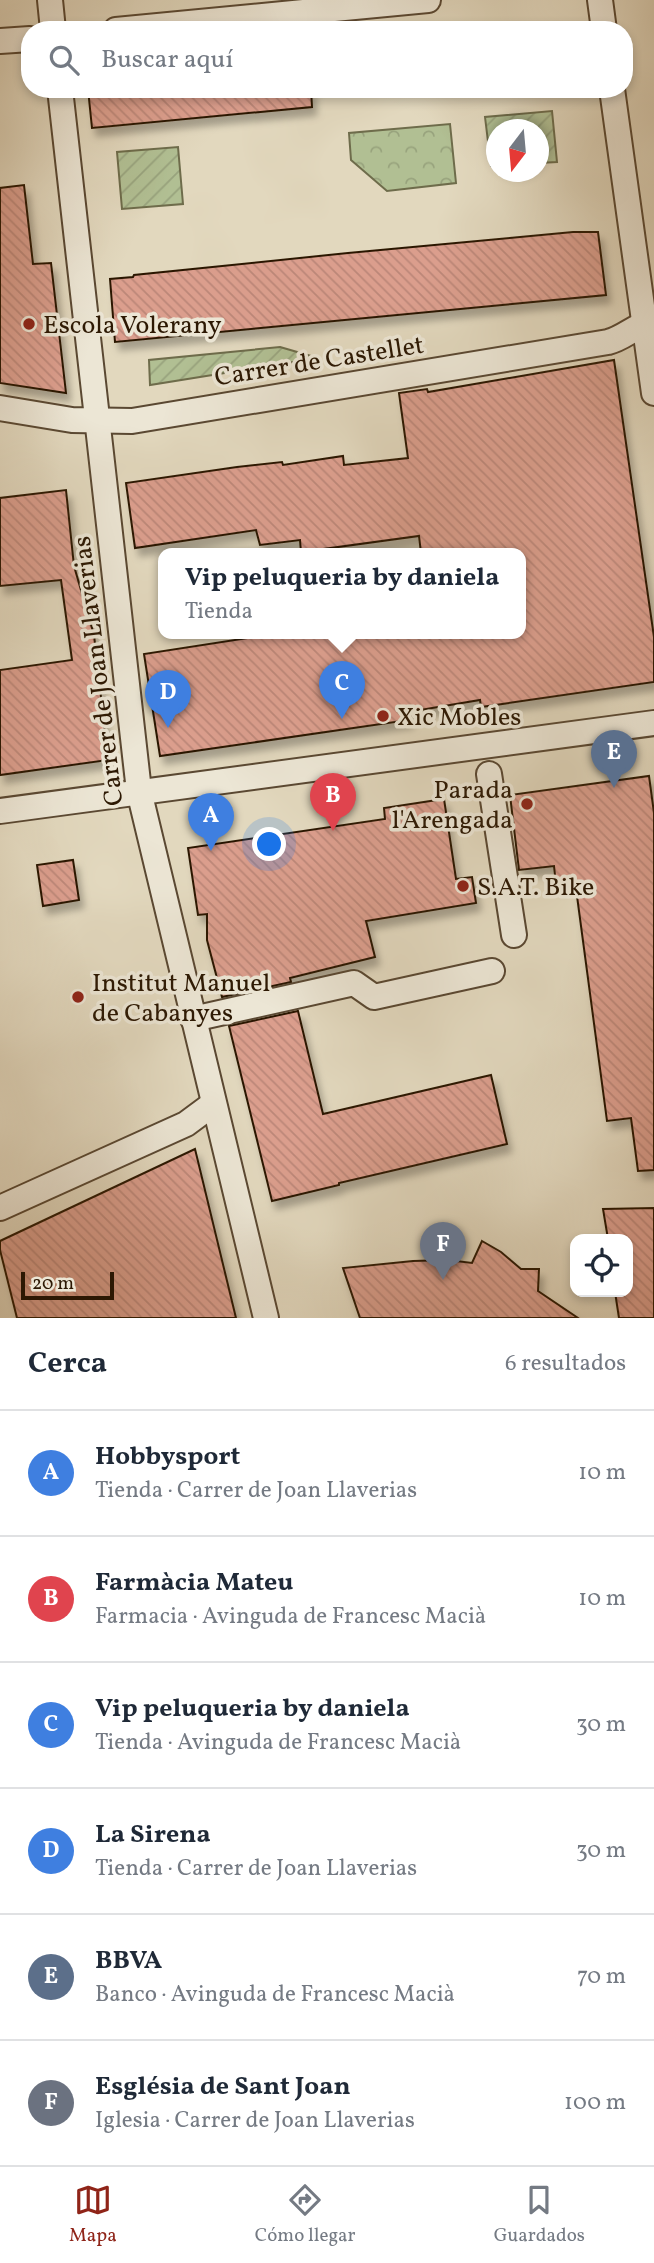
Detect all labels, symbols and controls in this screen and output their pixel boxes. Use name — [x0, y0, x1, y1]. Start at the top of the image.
search box — [21, 21, 633, 98]
icon: search — [45, 41, 83, 79]
text: Buscar aquí — [101, 42, 233, 78]
north arrow — [486, 119, 549, 182]
place label: Escola Volerany — [43, 308, 222, 344]
marker: Escola Volerany — [21, 316, 37, 332]
street label: Carrer de Castellet — [212, 328, 427, 396]
street label: Carrer de Joan Llaverias — [65, 534, 133, 808]
popup — [158, 548, 526, 639]
text: Vip peluqueria by daniela — [185, 560, 499, 596]
text: Tienda — [185, 596, 253, 628]
pin: C — [319, 661, 365, 719]
pin: D — [145, 670, 191, 728]
place label: Xic Mobles — [397, 700, 521, 736]
marker: Xic Mobles — [375, 708, 391, 724]
pin: E — [591, 730, 637, 788]
pin: B — [310, 773, 356, 831]
place label: Parada l'Arengada — [392, 773, 513, 839]
pin: A — [188, 793, 234, 851]
marker: Parada l'Arengada — [519, 796, 535, 812]
your location — [252, 827, 286, 861]
place label: S.A.T. Bike — [477, 870, 594, 906]
marker: S.A.T. Bike — [455, 878, 471, 894]
place label: Institut Manuel de Cabanyes — [92, 966, 270, 1032]
marker: Institut Manuel de Cabanyes — [70, 989, 86, 1005]
pin: F — [420, 1222, 466, 1280]
map controls — [570, 1234, 633, 1297]
button: locate — [570, 1234, 633, 1297]
scale bar — [21, 1269, 114, 1301]
text: 20 m — [32, 1271, 74, 1297]
text: Cerca — [28, 1343, 107, 1385]
text: 6 resultados — [505, 1348, 626, 1380]
text: Hobbysport — [95, 1439, 240, 1475]
text: A — [43, 1457, 59, 1489]
text: 10 m — [578, 1457, 626, 1489]
text: Tienda · Carrer de Joan Llaverias — [95, 1475, 417, 1507]
text: Farmàcia Mateu — [95, 1565, 293, 1601]
text: B — [43, 1583, 59, 1615]
text: 10 m — [578, 1583, 626, 1615]
text: Farmacia · Avinguda de Francesc Macià — [95, 1601, 486, 1633]
text: Vip peluqueria by daniela — [95, 1691, 410, 1727]
text: C — [44, 1709, 58, 1741]
text: 30 m — [576, 1709, 626, 1741]
text: Tienda · Avinguda de Francesc Macià — [95, 1727, 461, 1759]
text: La Sirena — [95, 1817, 211, 1853]
text: D — [43, 1835, 59, 1867]
text: 30 m — [576, 1835, 626, 1867]
text: Tienda · Carrer de Joan Llaverias — [95, 1853, 417, 1885]
text: BBVA — [95, 1943, 162, 1979]
text: E — [44, 1961, 58, 1993]
text: 70 m — [577, 1961, 626, 1993]
text: Banco · Avinguda de Francesc Macià — [95, 1979, 455, 2011]
text: Església de Sant Joan — [95, 2069, 351, 2105]
text: F — [44, 2087, 58, 2119]
text: 100 m — [564, 2087, 626, 2119]
text: Iglesia · Carrer de Joan Llaverias — [95, 2105, 415, 2137]
tab: Mapa — [69, 2181, 117, 2249]
tab: Cómo llegar — [255, 2181, 356, 2249]
tab: Guardados — [494, 2181, 585, 2249]

